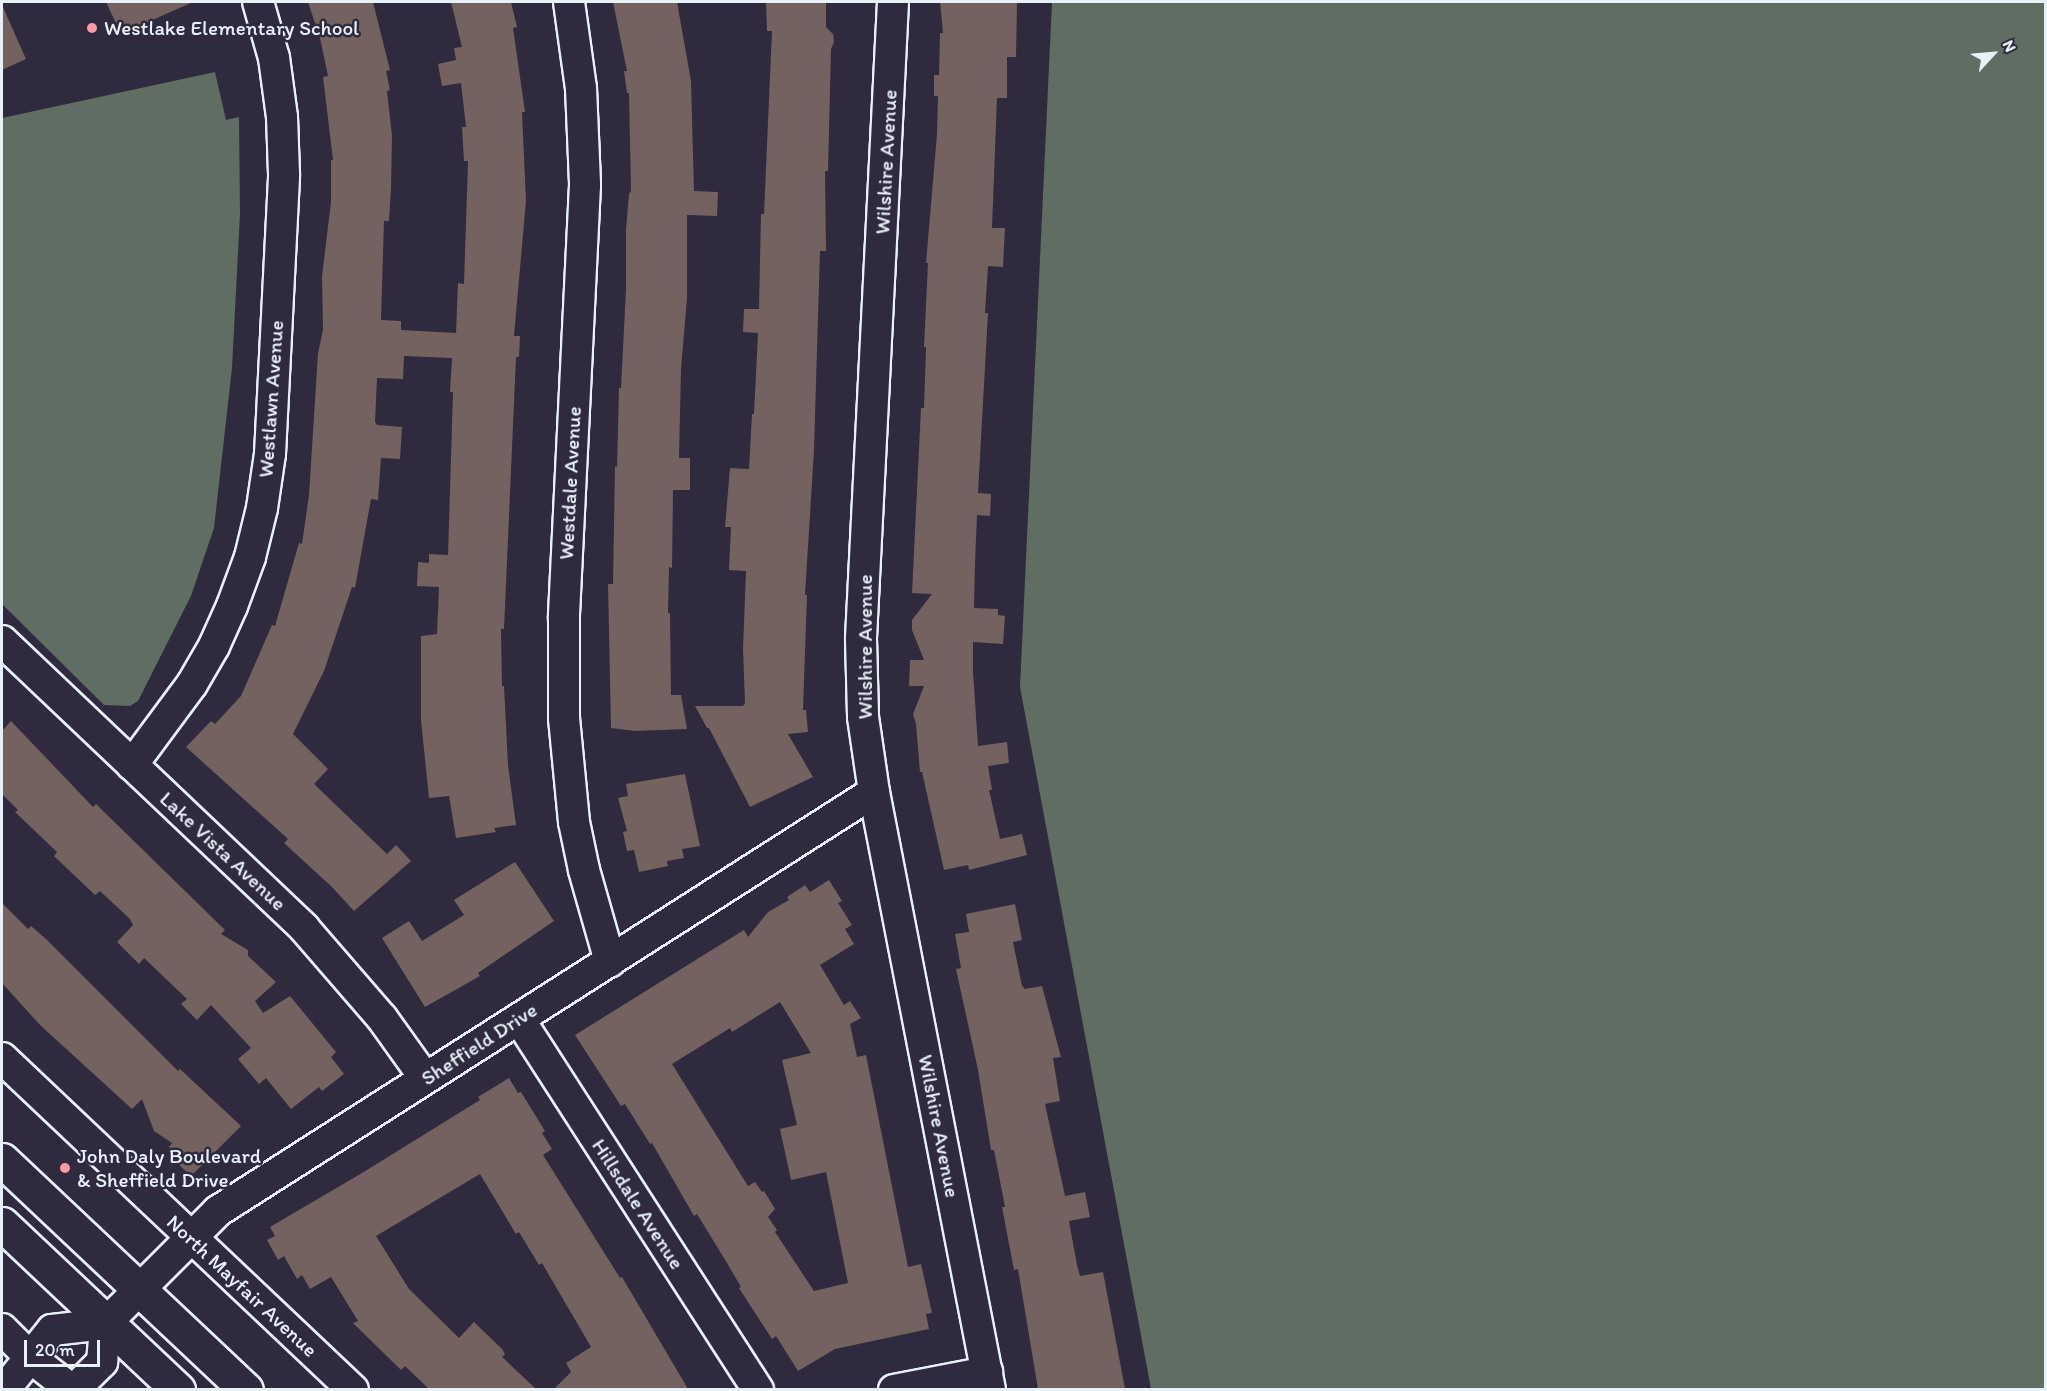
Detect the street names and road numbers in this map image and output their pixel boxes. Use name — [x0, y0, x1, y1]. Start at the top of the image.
street label: Wilshire Avenue — [870, 89, 902, 235]
street label: Westlawn Avenue — [253, 320, 289, 478]
street label: Westdale Avenue — [553, 406, 587, 560]
street label: Wilshire Avenue — [852, 575, 878, 719]
street label: Lake Vista Avenue — [155, 786, 291, 916]
street label: Sheffield Drive — [416, 997, 542, 1091]
street label: Wilshire Avenue — [913, 1053, 965, 1199]
street label: Hillsdale Avenue — [587, 1134, 689, 1274]
street label: North Mayfair Avenue — [162, 1210, 322, 1362]

